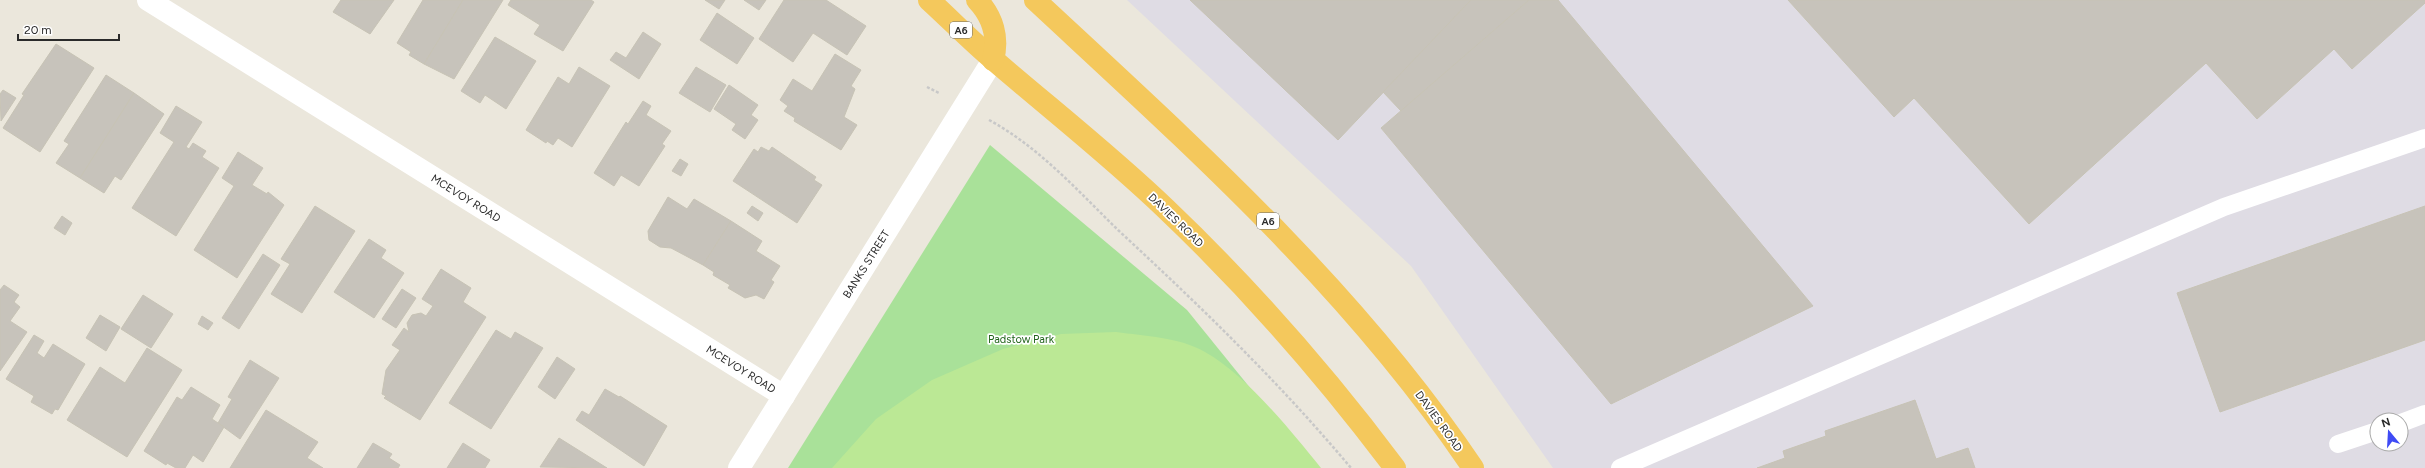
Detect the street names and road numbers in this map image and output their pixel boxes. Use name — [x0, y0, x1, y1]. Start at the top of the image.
road number: A6 — [950, 22, 972, 38]
street label: MCEVOY ROAD — [429, 172, 503, 225]
street label: DAVIES ROAD — [1145, 191, 1206, 250]
road number: A6 — [1257, 213, 1279, 229]
street label: BANKS STREET — [840, 228, 893, 301]
street label: MCEVOY ROAD — [704, 343, 778, 396]
street label: DAVIES ROAD — [1412, 389, 1465, 454]

